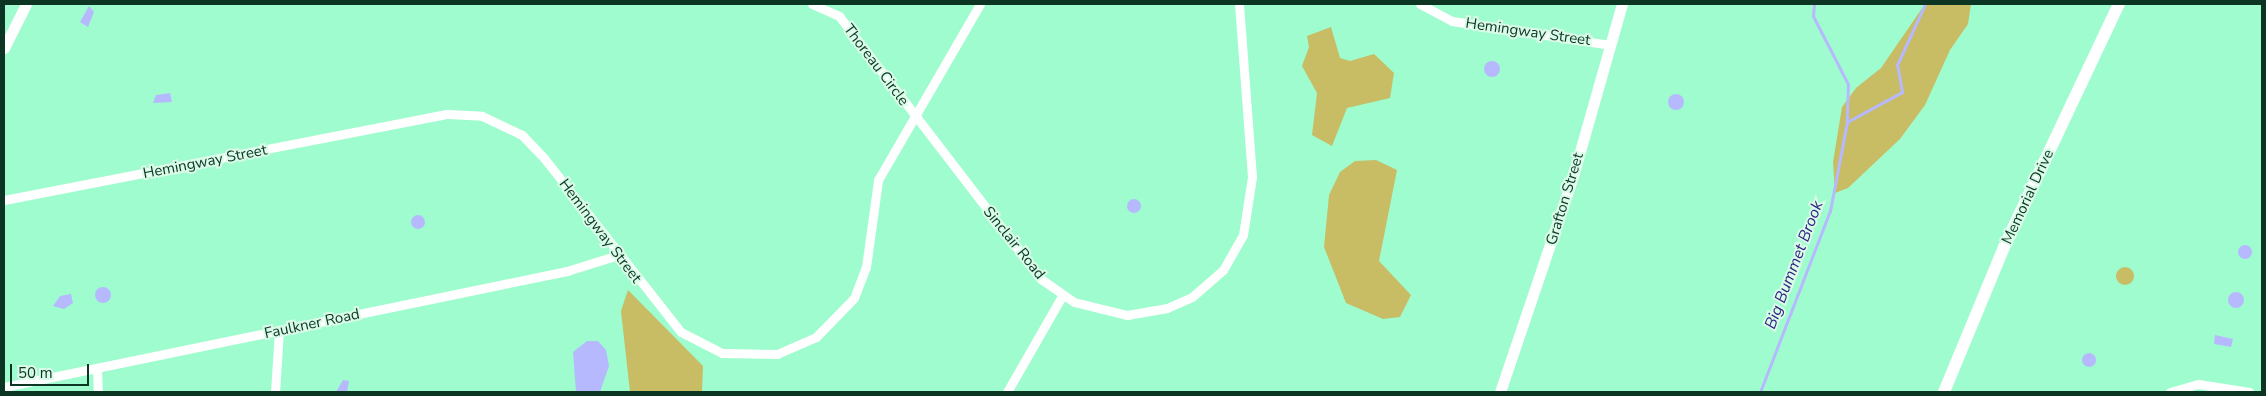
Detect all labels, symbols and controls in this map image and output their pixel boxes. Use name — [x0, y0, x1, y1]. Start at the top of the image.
street label: Hemingway Street — [1464, 14, 1592, 50]
street label: Thoreau Circle — [839, 21, 913, 109]
street label: Hemingway Street — [142, 141, 268, 183]
street label: Memorial Drive — [1998, 147, 2058, 247]
street label: Grafton Street — [1542, 151, 1588, 247]
street label: Hemingway Street — [555, 175, 645, 287]
water label: Big Bummet Brook — [1761, 198, 1827, 332]
street label: Sinclair Road — [979, 203, 1049, 283]
street label: Faulkner Road — [263, 305, 361, 343]
scale bar — [12, 354, 91, 386]
text: 50 m — [18, 363, 53, 383]

